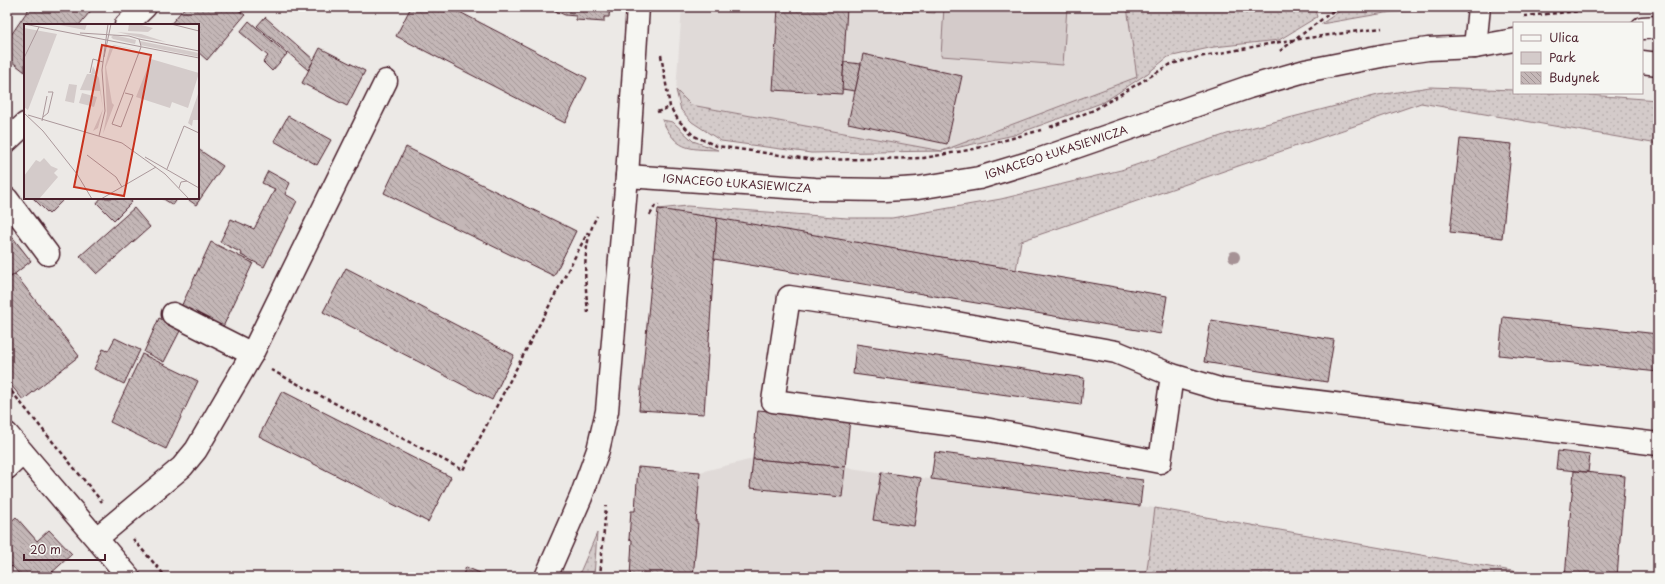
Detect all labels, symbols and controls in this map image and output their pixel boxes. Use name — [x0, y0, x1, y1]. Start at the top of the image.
legend — [1513, 22, 1643, 94]
inset map — [24, 24, 199, 199]
text: Ulica — [1549, 28, 1579, 46]
text: Park — [1549, 48, 1576, 66]
text: Budynek — [1549, 68, 1599, 86]
street label: IGNACEGO ŁUKASIEWICZA — [982, 121, 1130, 183]
street label: IGNACEGO ŁUKASIEWICZA — [662, 169, 813, 197]
scale bar — [24, 536, 105, 562]
text: 20 m — [30, 540, 61, 558]

